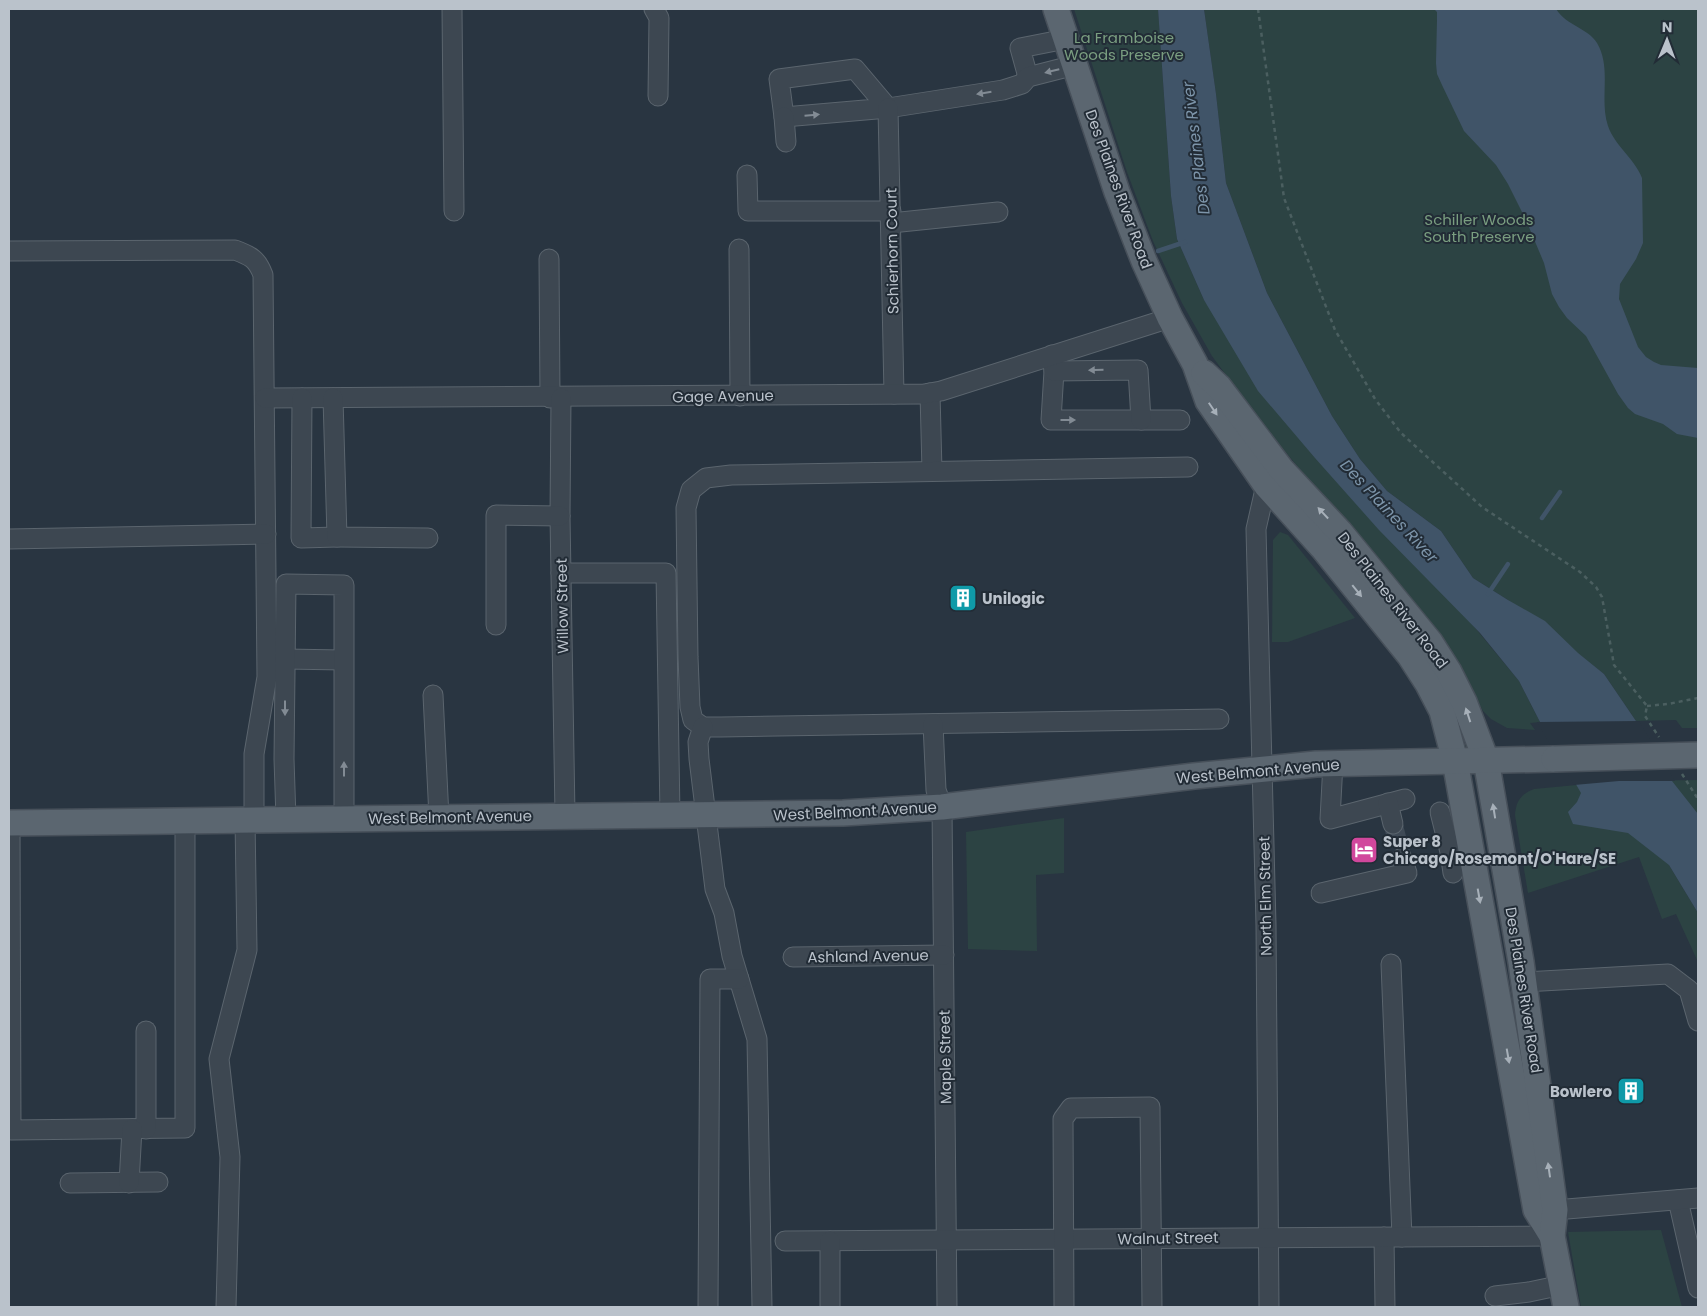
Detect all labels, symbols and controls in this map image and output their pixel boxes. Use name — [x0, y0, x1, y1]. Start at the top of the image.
north arrow — [1642, 15, 1692, 65]
text: N — [1662, 17, 1673, 37]
park label: La Framboise Woods Preserve — [1064, 27, 1184, 65]
one-way arrow — [1044, 67, 1059, 75]
water label: Des Plaines River — [1176, 79, 1216, 216]
one-way arrow — [976, 89, 992, 97]
street label: Des Plaines River Road — [1080, 107, 1158, 271]
one-way arrow — [804, 110, 820, 118]
street label: Schierhorn Court — [880, 188, 904, 314]
park label: Schiller Woods South Preserve — [1423, 209, 1535, 247]
one-way arrow — [1087, 366, 1103, 374]
street label: Gage Avenue — [672, 385, 774, 407]
one-way arrow — [1208, 402, 1218, 416]
one-way arrow — [1060, 416, 1076, 424]
water label: Des Plaines River — [1335, 454, 1444, 569]
one-way arrow — [1317, 507, 1329, 519]
street label: Des Plaines River Road — [1333, 527, 1453, 673]
street label: Willow Street — [551, 558, 573, 654]
building icon: Unilogic — [948, 583, 978, 613]
one-way arrow — [1352, 584, 1363, 597]
place label: Unilogic — [982, 588, 1045, 609]
one-way arrow — [281, 700, 289, 716]
one-way arrow — [1464, 707, 1471, 722]
street label: West Belmont Avenue — [1175, 753, 1341, 789]
one-way arrow — [340, 761, 348, 777]
street label: West Belmont Avenue — [773, 796, 937, 826]
one-way arrow — [1490, 802, 1498, 818]
street label: West Belmont Avenue — [368, 805, 532, 829]
place label: Super 8 Chicago/Rosemont/O'Hare/SE — [1383, 831, 1616, 869]
hotel icon: Super 8 Chicago/Rosemont/O'Hare/SE — [1349, 835, 1379, 865]
street label: North Elm Street — [1253, 836, 1277, 956]
one-way arrow — [1475, 888, 1483, 904]
street label: Des Plaines River Road — [1501, 905, 1547, 1075]
street label: Ashland Avenue — [807, 944, 929, 968]
street label: Maple Street — [934, 1010, 956, 1104]
one-way arrow — [1504, 1048, 1512, 1064]
building icon: Bowlero — [1616, 1076, 1646, 1106]
place label: Bowlero — [1550, 1081, 1612, 1102]
one-way arrow — [1545, 1162, 1553, 1178]
street label: Walnut Street — [1117, 1227, 1219, 1249]

